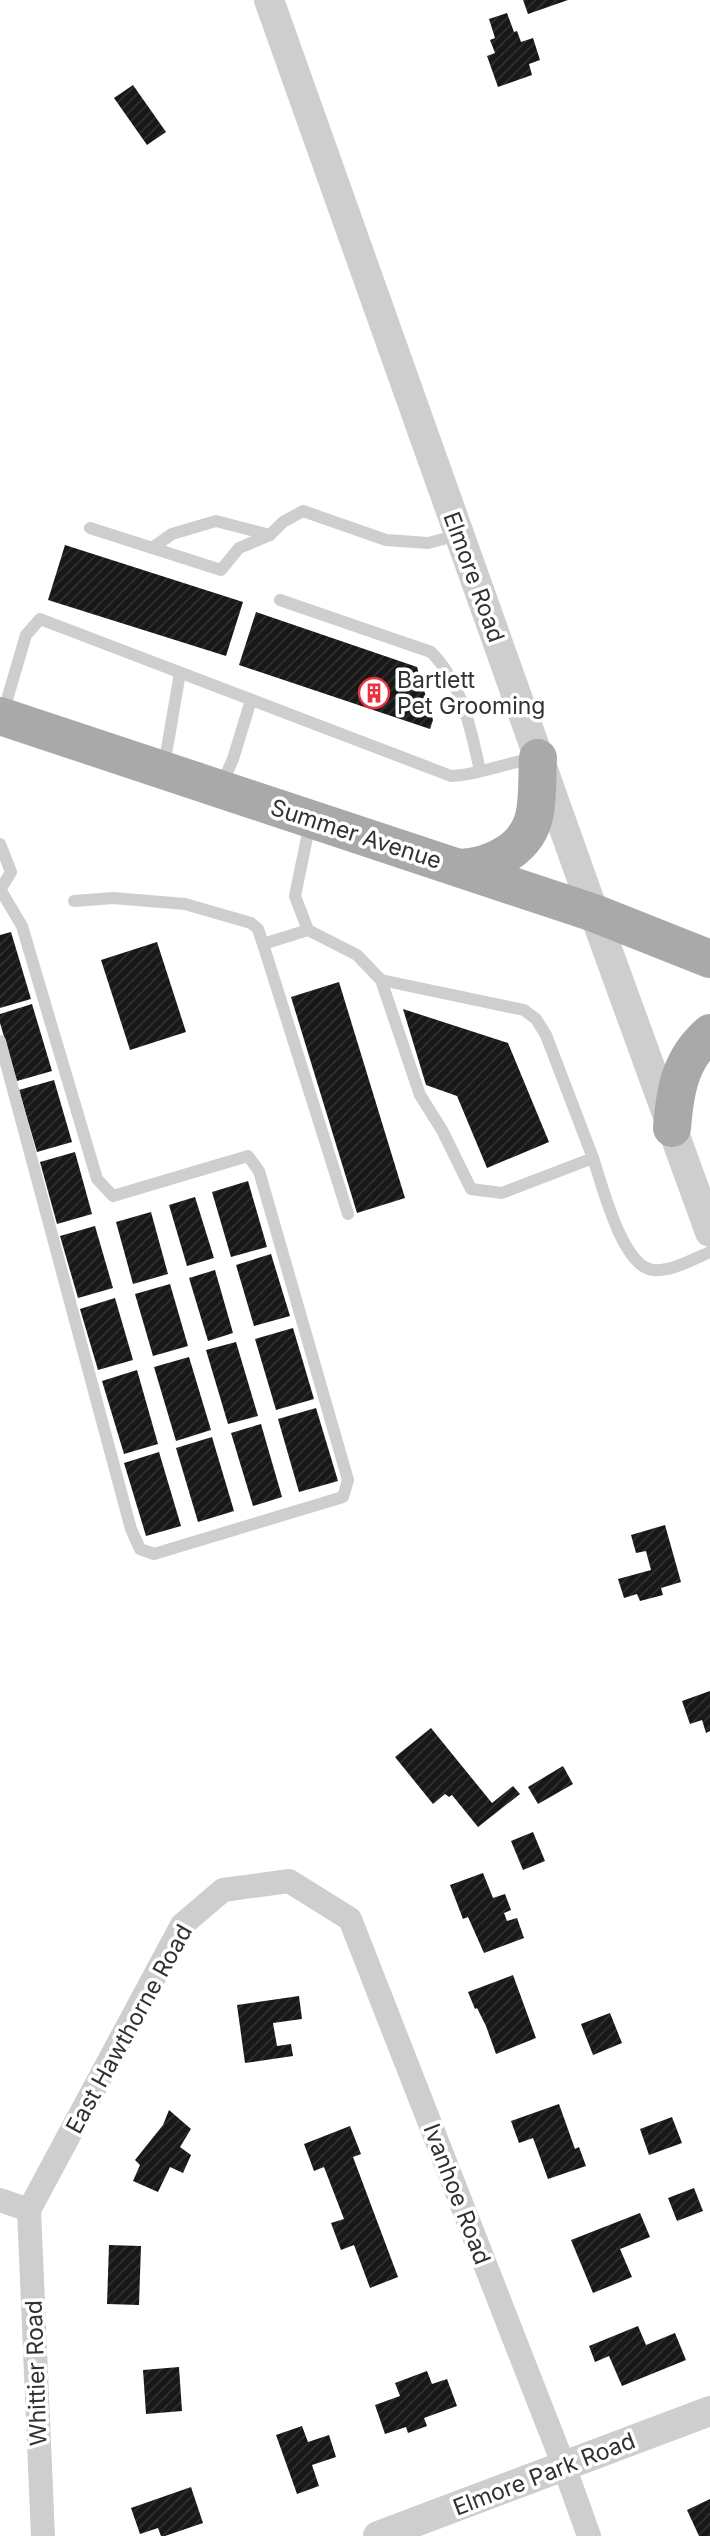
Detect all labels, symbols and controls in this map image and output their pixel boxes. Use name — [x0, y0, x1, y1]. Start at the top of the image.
street label: Elmore Road — [437, 508, 511, 646]
place label: Bartlett Pet Grooming — [397, 666, 545, 720]
building icon: Bartlett Pet Grooming — [357, 676, 391, 710]
street label: Summer Avenue — [267, 793, 445, 875]
street label: East Hawthorne Road — [60, 1920, 198, 2138]
street label: Ivanhoe Road — [417, 2120, 497, 2268]
street label: Whittier Road — [19, 2300, 53, 2446]
street label: Elmore Park Road — [449, 2426, 639, 2522]

